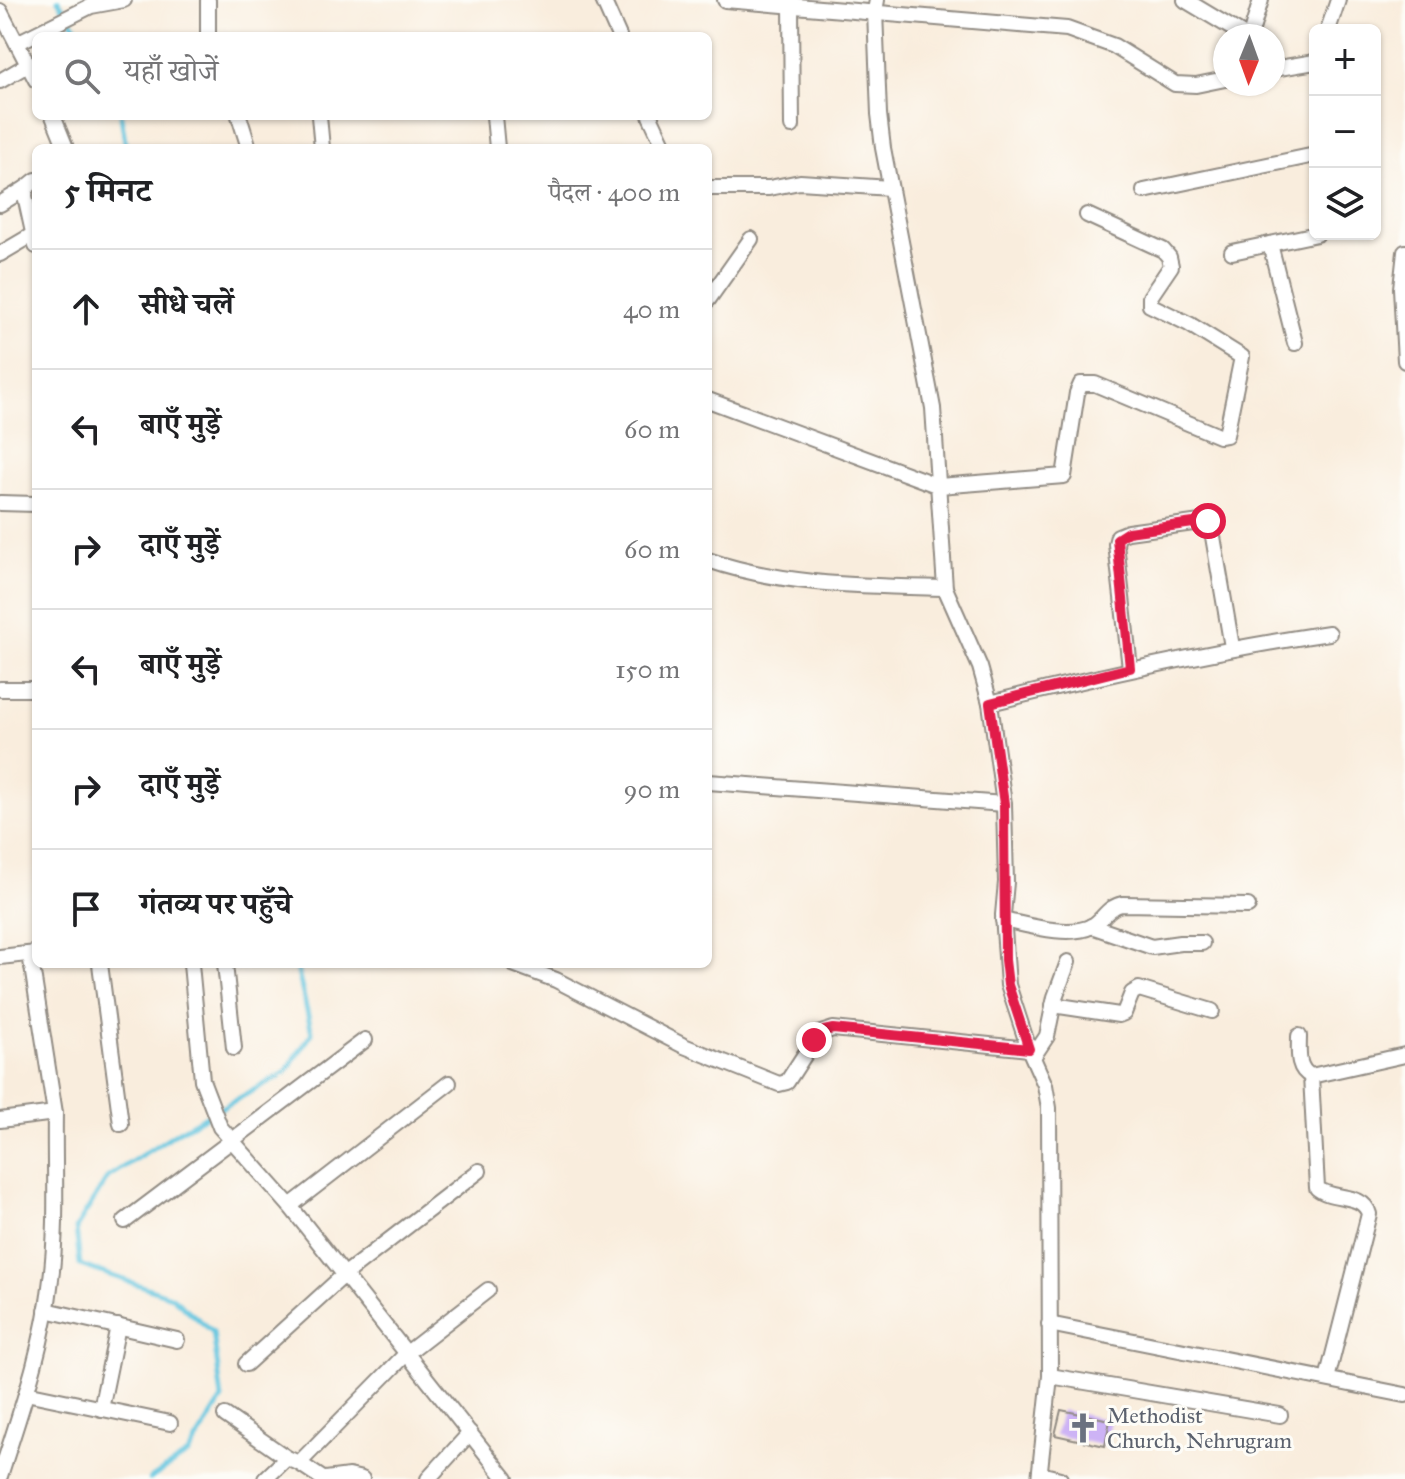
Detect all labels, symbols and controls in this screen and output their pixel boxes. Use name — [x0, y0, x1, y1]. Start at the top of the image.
north arrow — [1213, 24, 1285, 96]
map controls — [1309, 24, 1381, 240]
button: + — [1309, 24, 1381, 96]
search box — [32, 32, 712, 120]
text: यहाँ खोजें — [124, 53, 218, 89]
icon: search — [60, 54, 104, 98]
button: − — [1309, 96, 1381, 168]
button: layers — [1309, 168, 1381, 240]
text: 5 मिनट — [64, 170, 152, 211]
text: पैदल · 400 m — [548, 176, 680, 208]
text: सीधे चलें — [140, 286, 233, 322]
icon: ahead — [64, 287, 108, 331]
text: 40 m — [623, 293, 680, 325]
text: बाएँ मुड़ें — [140, 406, 221, 442]
icon: left — [64, 407, 108, 451]
text: 60 m — [624, 413, 680, 445]
route start — [1190, 503, 1226, 539]
text: दाएँ मुड़ें — [140, 526, 220, 562]
icon: right — [64, 527, 108, 571]
text: 60 m — [624, 533, 680, 565]
text: बाएँ मुड़ें — [140, 646, 221, 682]
icon: left — [64, 647, 108, 691]
text: 150 m — [615, 653, 680, 685]
text: दाएँ मुड़ें — [140, 766, 220, 802]
icon: right — [64, 767, 108, 811]
text: 90 m — [623, 773, 680, 805]
text: गंतव्य पर पहुँचे — [140, 886, 292, 922]
icon: arrive — [64, 887, 108, 931]
route end — [796, 1022, 832, 1058]
place label: Methodist Church, Nehrugram — [1107, 1402, 1292, 1454]
church icon: Methodist Church, Nehrugram — [1066, 1411, 1100, 1445]

